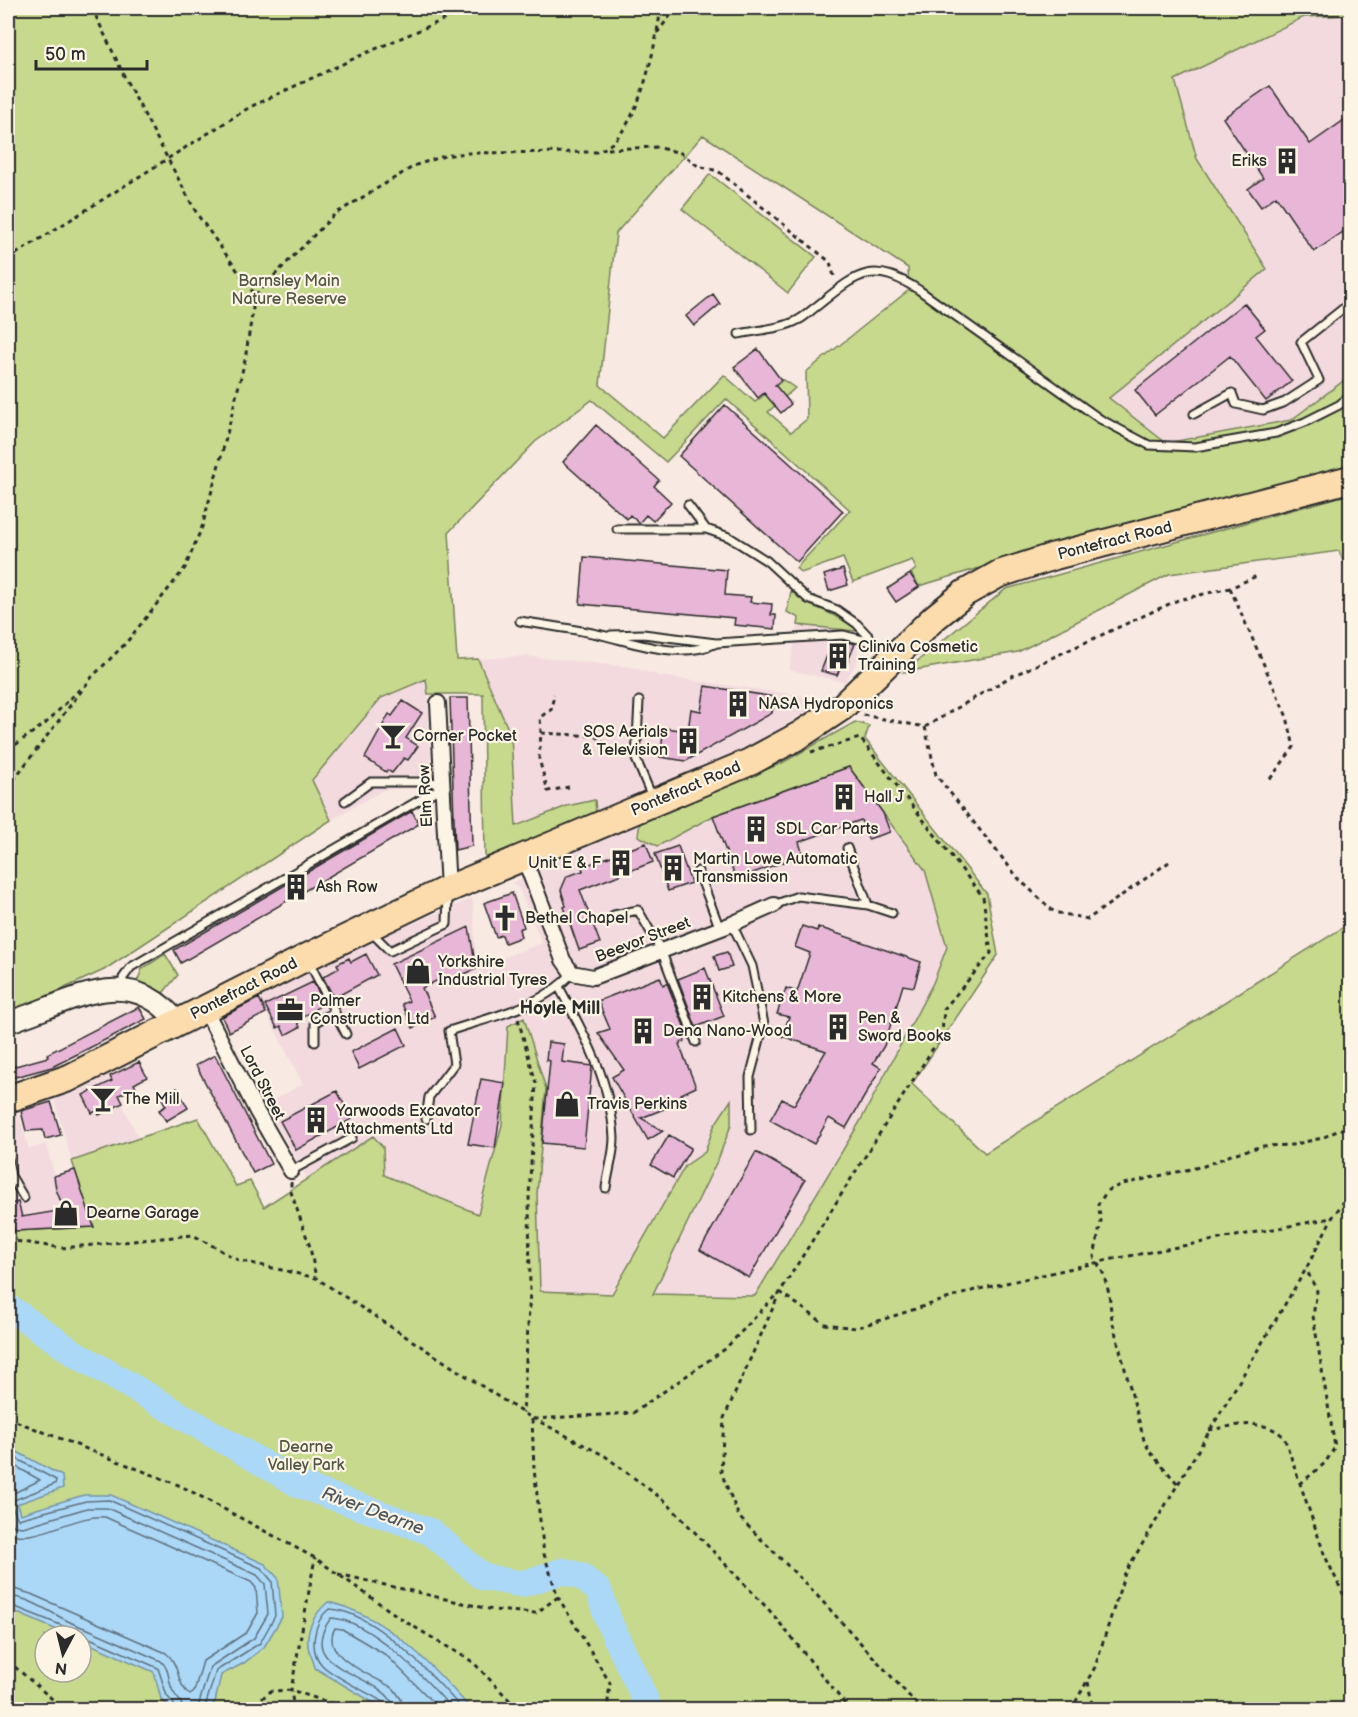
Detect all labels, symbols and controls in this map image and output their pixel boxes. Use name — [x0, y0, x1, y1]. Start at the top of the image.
scale bar — [36, 33, 147, 71]
text: 50 m — [45, 44, 86, 65]
building icon: Eriks — [1272, 146, 1302, 176]
place label: Eriks — [1231, 152, 1267, 171]
park label: Barnsley Main Nature Reserve — [231, 272, 347, 309]
street label: Pontefract Road — [1056, 518, 1174, 564]
place label: Cliniva Cosmetic Training — [858, 638, 978, 675]
building icon: Cliniva Cosmetic Training — [823, 641, 853, 671]
building icon: NASA Hydroponics — [723, 689, 753, 719]
place label: NASA Hydroponics — [758, 695, 893, 714]
bar icon: Corner Pocket — [378, 721, 408, 751]
place label: SOS Aerials & Television — [582, 723, 668, 760]
building icon: SOS Aerials & Television — [673, 726, 703, 756]
place label: Corner Pocket — [413, 727, 517, 746]
street label: Pontefract Road — [628, 757, 744, 821]
street label: Elm Row — [415, 764, 437, 828]
building icon: Hall J — [829, 782, 859, 812]
place label: Hall J — [864, 788, 904, 807]
building icon: SDL Car Parts — [741, 814, 771, 844]
place label: SDL Car Parts — [776, 820, 879, 839]
building icon: Unit E & F — [606, 848, 636, 878]
place label: Martin Lowe Automatic Transmission — [693, 850, 857, 887]
building icon: Martin Lowe Automatic Transmission — [658, 853, 688, 883]
place label: Unit E & F — [528, 854, 601, 873]
building icon: Ash Row — [281, 872, 311, 902]
place label: Ash Row — [316, 878, 378, 897]
church icon: Bethel Chapel — [490, 903, 520, 933]
place label: Bethel Chapel — [525, 909, 628, 928]
street label: Beevor Street — [593, 913, 693, 967]
place label: Yorkshire Industrial Tyres — [437, 953, 547, 990]
street label: Pontefract Road — [187, 954, 301, 1024]
shop icon: Yorkshire Industrial Tyres — [403, 956, 433, 986]
building icon: Kitchens & More — [687, 982, 717, 1012]
place label: Kitchens & More — [722, 988, 842, 1007]
place label: Palmer Construction Ltd — [310, 992, 429, 1029]
office icon: Palmer Construction Ltd — [275, 995, 305, 1025]
district label: Hoyle Mill — [520, 998, 600, 1019]
place label: Pen & Sword Books — [858, 1009, 951, 1046]
building icon: Pen & Sword Books — [823, 1012, 853, 1042]
building icon: Dena Nano-Wood — [628, 1016, 658, 1046]
place label: Dena Nano-Wood — [663, 1022, 792, 1041]
street label: Lord Street — [235, 1043, 289, 1123]
bar icon: The Mill — [88, 1084, 118, 1114]
shop icon: Travis Perkins — [552, 1089, 582, 1119]
place label: The Mill — [123, 1090, 180, 1109]
place label: Travis Perkins — [587, 1095, 687, 1114]
place label: Yarwoods Excavator Attachments Ltd — [335, 1102, 480, 1139]
building icon: Yarwoods Excavator Attachments Ltd — [301, 1105, 331, 1135]
shop icon: Dearne Garage — [51, 1198, 81, 1228]
place label: Dearne Garage — [86, 1204, 199, 1223]
park label: Dearne Valley Park — [268, 1438, 344, 1475]
water label: River Dearne — [319, 1483, 427, 1539]
north arrow — [33, 1624, 93, 1684]
text: N — [54, 1657, 68, 1678]

